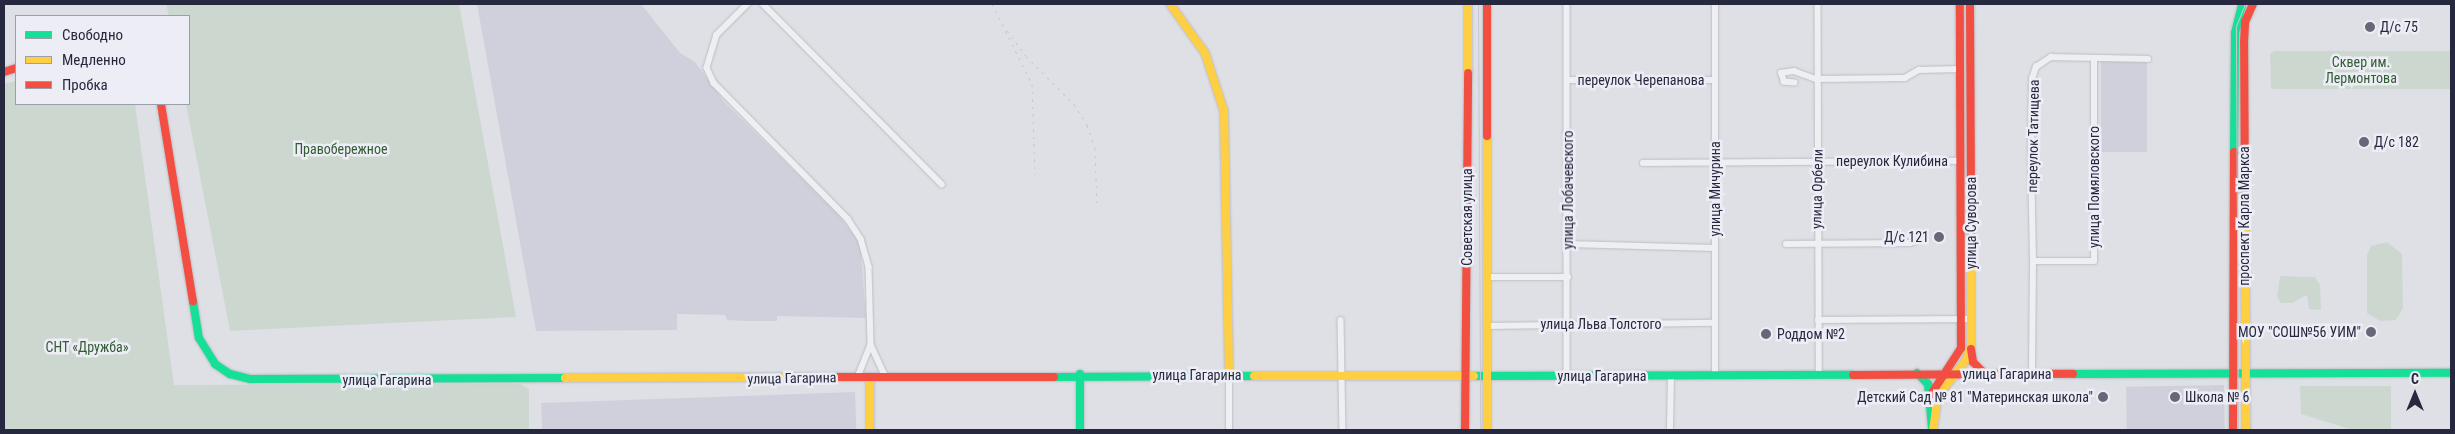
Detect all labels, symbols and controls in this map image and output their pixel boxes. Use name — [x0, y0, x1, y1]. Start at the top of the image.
legend — [15, 15, 190, 105]
place label: Д/с 75 — [2380, 19, 2418, 35]
marker: Д/с 75 — [2364, 21, 2376, 33]
text: Свободно — [62, 26, 123, 44]
text: Медленно — [62, 51, 126, 69]
park label: Сквер им. Лермонтова — [2325, 54, 2397, 86]
street label: переулок Черепанова — [1578, 72, 1704, 88]
text: Пробка — [62, 76, 108, 94]
street label: переулок Татищева — [2024, 79, 2042, 193]
street label: улица Помяловского — [2086, 126, 2102, 248]
street label: улица Лобачевского — [1560, 131, 1576, 249]
place label: Д/с 182 — [2374, 134, 2419, 150]
marker: Д/с 182 — [2358, 136, 2370, 148]
park label: Правобережное — [294, 141, 388, 157]
street label: улица Мичурина — [1707, 141, 1723, 237]
street label: проспект Карла Маркса — [2236, 146, 2252, 286]
street label: улица Орбели — [1808, 149, 1826, 229]
street label: переулок Кулибина — [1836, 153, 1948, 169]
street label: Советская улица — [1459, 168, 1475, 266]
street label: улица Суворова — [1963, 177, 1979, 269]
place label: Д/с 121 — [1884, 229, 1929, 245]
marker: Д/с 121 — [1933, 231, 1945, 243]
street label: улица Льва Толстого — [1540, 316, 1662, 332]
place label: МОУ "СОШ№56 УИМ" — [2238, 324, 2361, 340]
place label: Роддом №2 — [1777, 326, 1845, 342]
marker: МОУ "СОШ№56 УИМ" — [2365, 326, 2377, 338]
marker: Роддом №2 — [1759, 327, 1773, 341]
park label: СНТ «Дружба» — [45, 339, 129, 355]
street label: улица Гагарина — [1963, 366, 2051, 382]
street label: улица Гагарина — [1153, 367, 1241, 383]
street label: улица Гагарина — [1558, 368, 1646, 384]
street label: улица Гагарина — [747, 369, 837, 387]
north arrow — [2390, 369, 2440, 419]
text: С — [2411, 371, 2419, 387]
street label: улица Гагарина — [343, 372, 431, 388]
place label: Детский Сад № 81 "Материнская школа" — [1857, 389, 2093, 405]
place label: Школа № 6 — [2185, 389, 2250, 405]
marker: Детский Сад № 81 "Материнская школа" — [2097, 391, 2109, 403]
marker: Школа № 6 — [2169, 391, 2181, 403]

